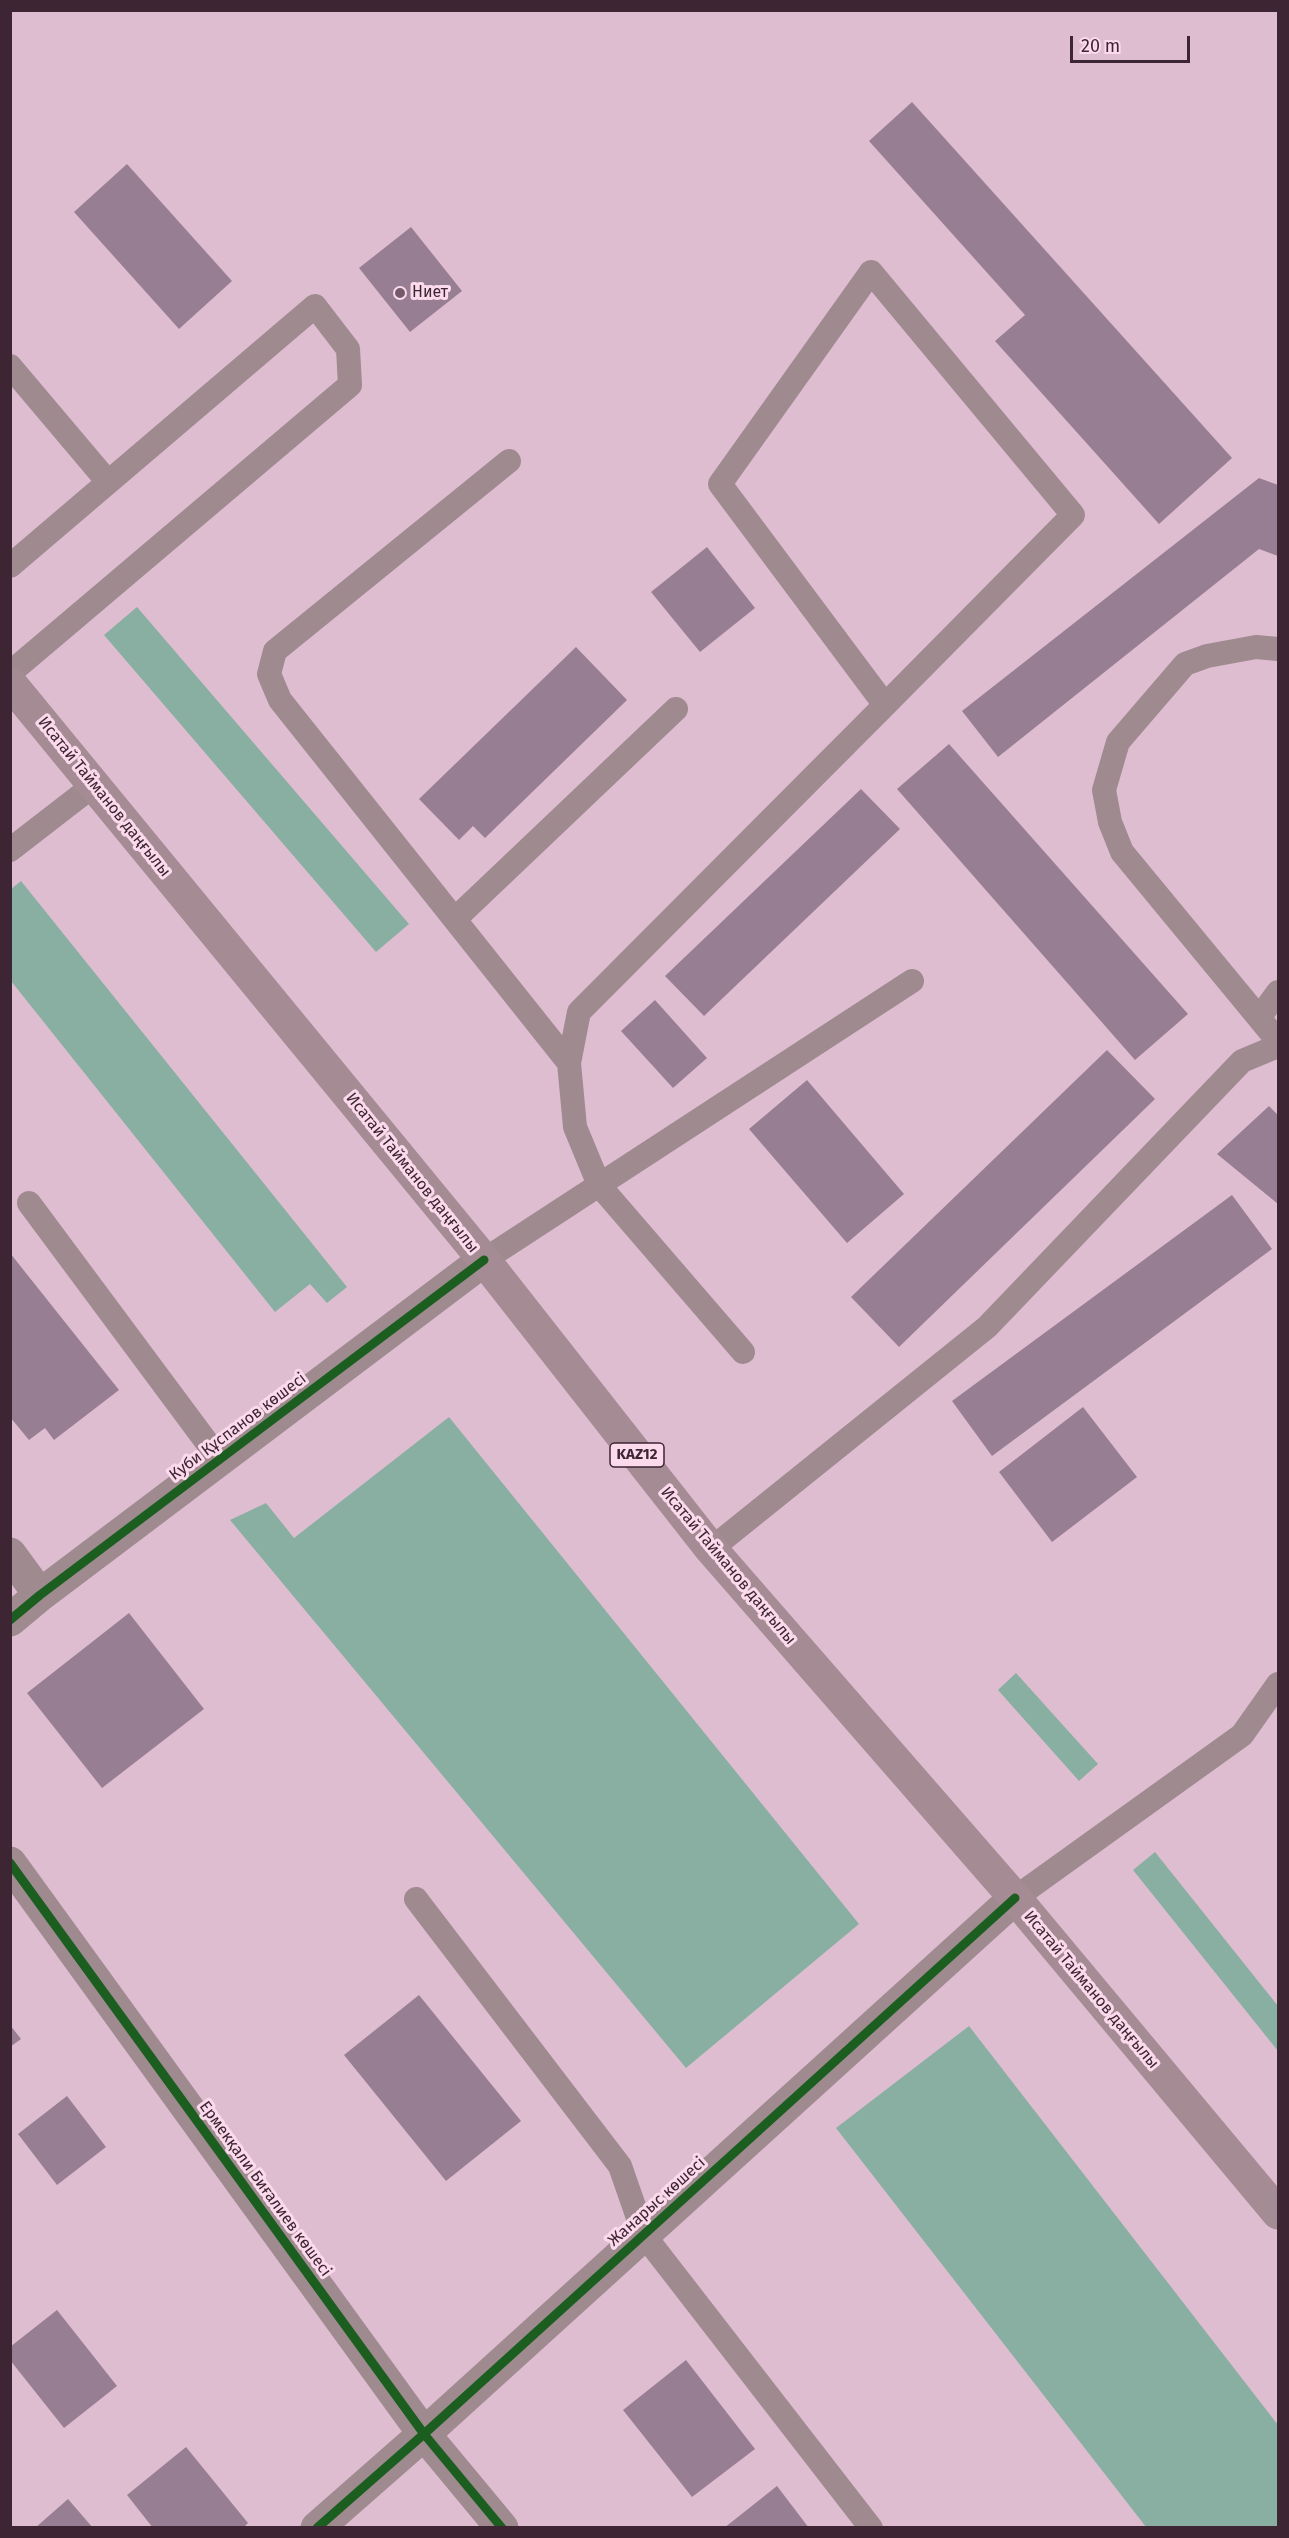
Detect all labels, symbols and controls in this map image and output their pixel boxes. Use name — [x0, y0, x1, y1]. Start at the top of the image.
scale bar — [1073, 24, 1193, 62]
text: 20 m — [1081, 35, 1120, 57]
place label: Ниет — [412, 283, 448, 303]
marker: Ниет — [393, 286, 407, 300]
street label: Исатай Тайманов даңғылы — [34, 713, 174, 881]
street label: Исатай Тайманов даңғылы — [342, 1089, 482, 1257]
street label: Куби Құспанов көшесi — [166, 1369, 310, 1485]
road number: KAZ12 — [610, 1443, 664, 1467]
street label: Исатай Тайманов даңғылы — [656, 1483, 800, 1649]
street label: Исатай Тайманов даңғылы — [1019, 1907, 1163, 2073]
street label: Ермекқали Биғалиев көшесі — [195, 2098, 335, 2280]
street label: Жанарыс көшесі — [604, 2153, 710, 2251]

